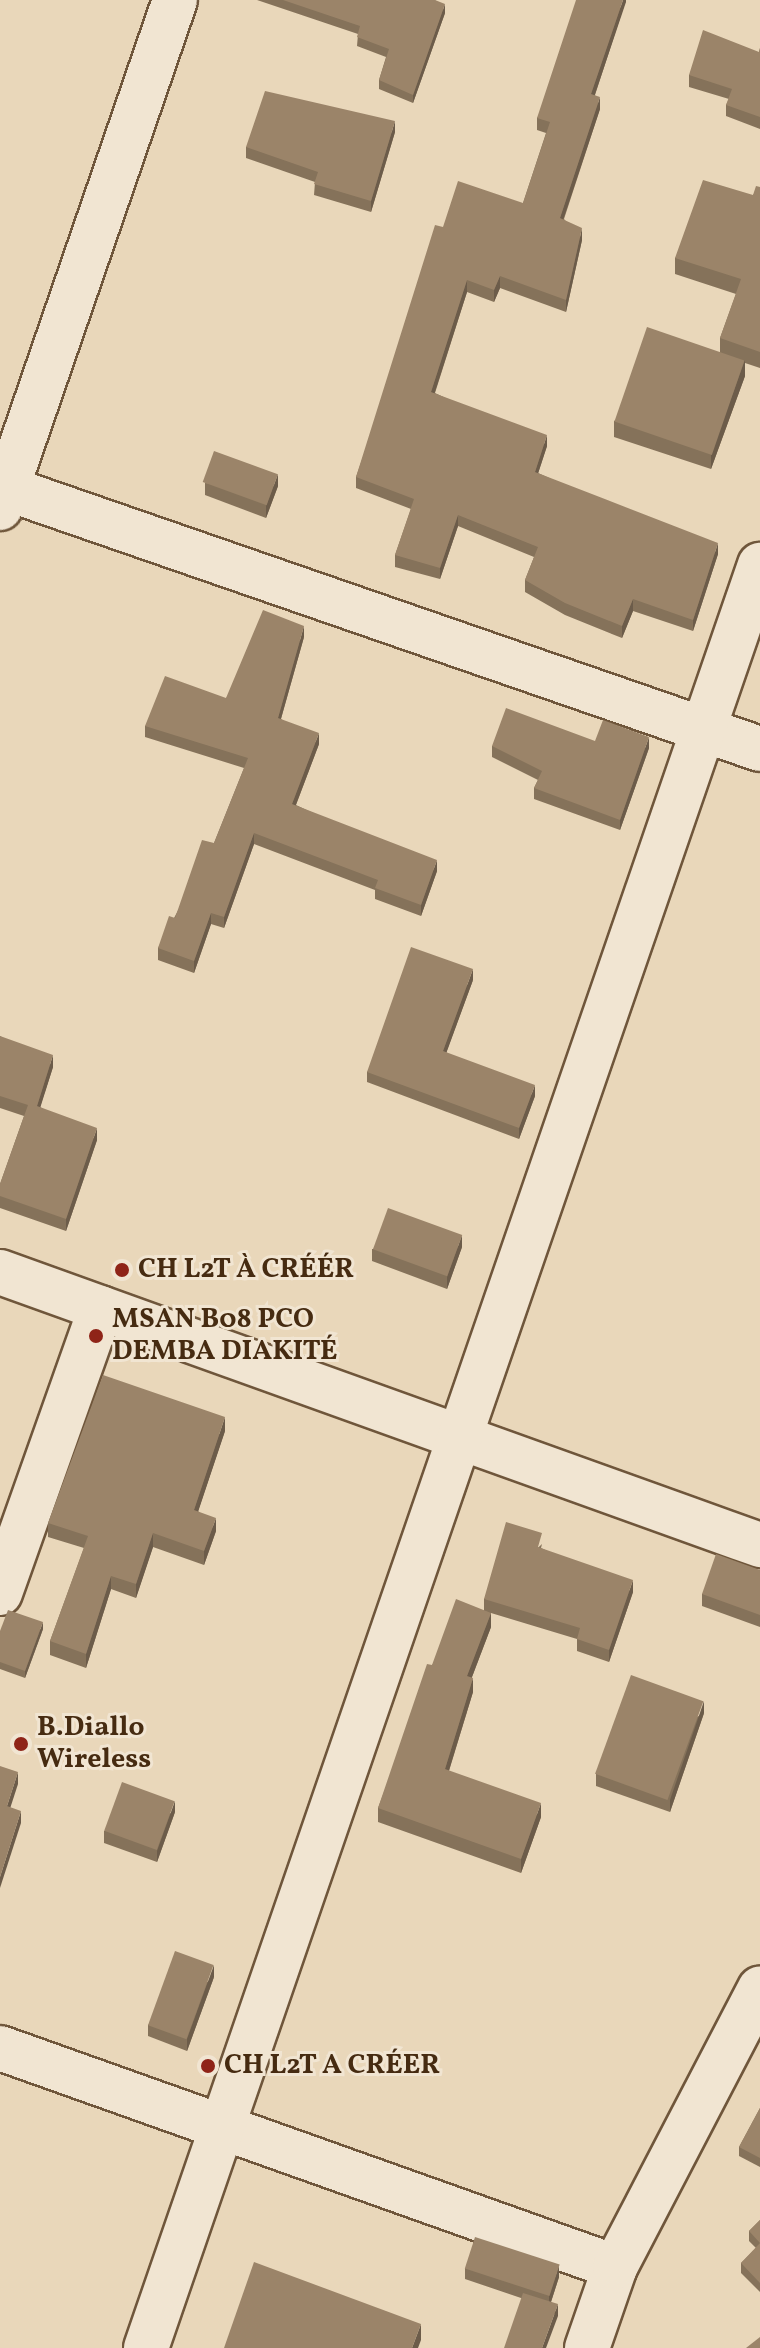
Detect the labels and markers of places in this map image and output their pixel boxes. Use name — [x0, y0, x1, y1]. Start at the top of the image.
place label: CH L2T À CRÉÉR — [138, 1253, 355, 1287]
marker: CH L2T À CRÉÉR — [113, 1261, 131, 1279]
place label: MSAN B08 PCO DEMBA DIAKITÉ — [112, 1303, 338, 1369]
marker: MSAN B08 PCO DEMBA DIAKITÉ — [87, 1327, 105, 1345]
place label: B.Diallo Wireless — [37, 1711, 151, 1777]
marker: B.Diallo Wireless — [12, 1735, 30, 1753]
place label: CH L2T A CRÉER — [224, 2049, 441, 2083]
marker: CH L2T A CRÉER — [199, 2057, 217, 2075]

